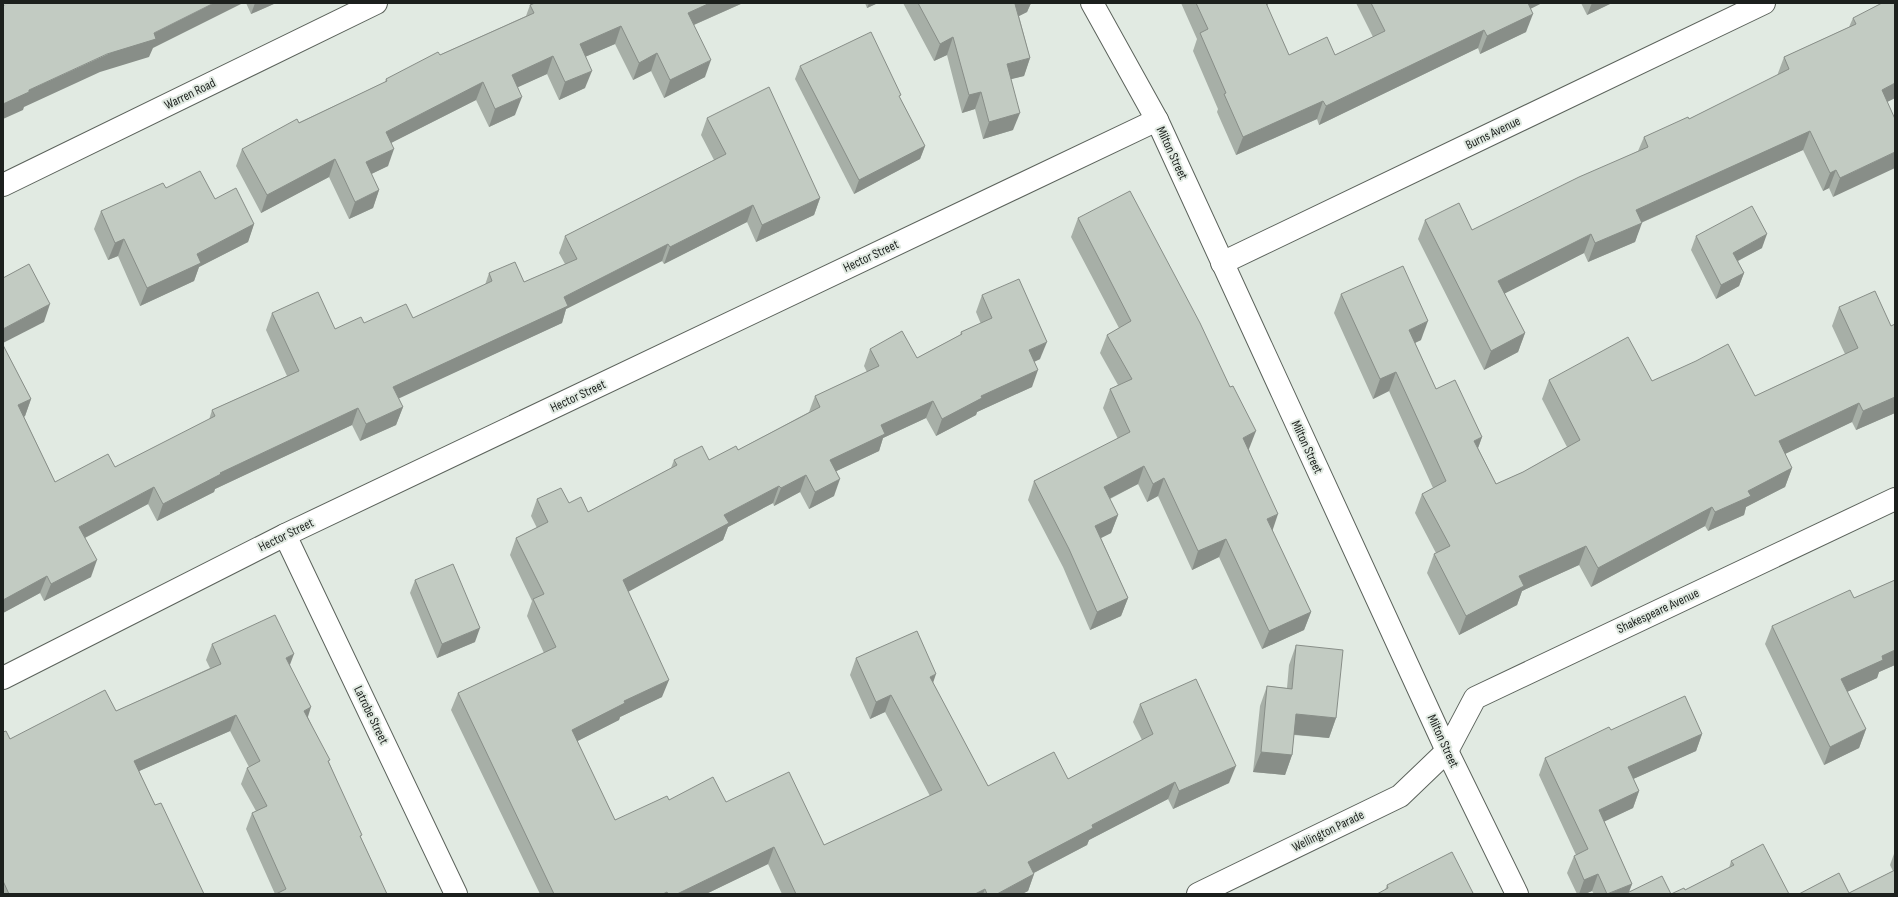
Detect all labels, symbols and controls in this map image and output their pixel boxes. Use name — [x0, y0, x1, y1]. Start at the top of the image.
street label: Warren Road — [162, 75, 218, 113]
street label: Burns Avenue — [1463, 113, 1523, 153]
street label: Milton Street — [1153, 124, 1191, 182]
street label: Hector Street — [841, 236, 901, 276]
street label: Hector Street — [548, 376, 608, 416]
street label: Milton Street — [1288, 418, 1326, 476]
street label: Hector Street — [256, 515, 316, 555]
street label: Shakespeare Avenue — [1614, 585, 1702, 637]
street label: Latrobe Street — [350, 683, 392, 747]
street label: Milton Street — [1424, 712, 1462, 770]
street label: Wellington Parade — [1289, 807, 1367, 855]

